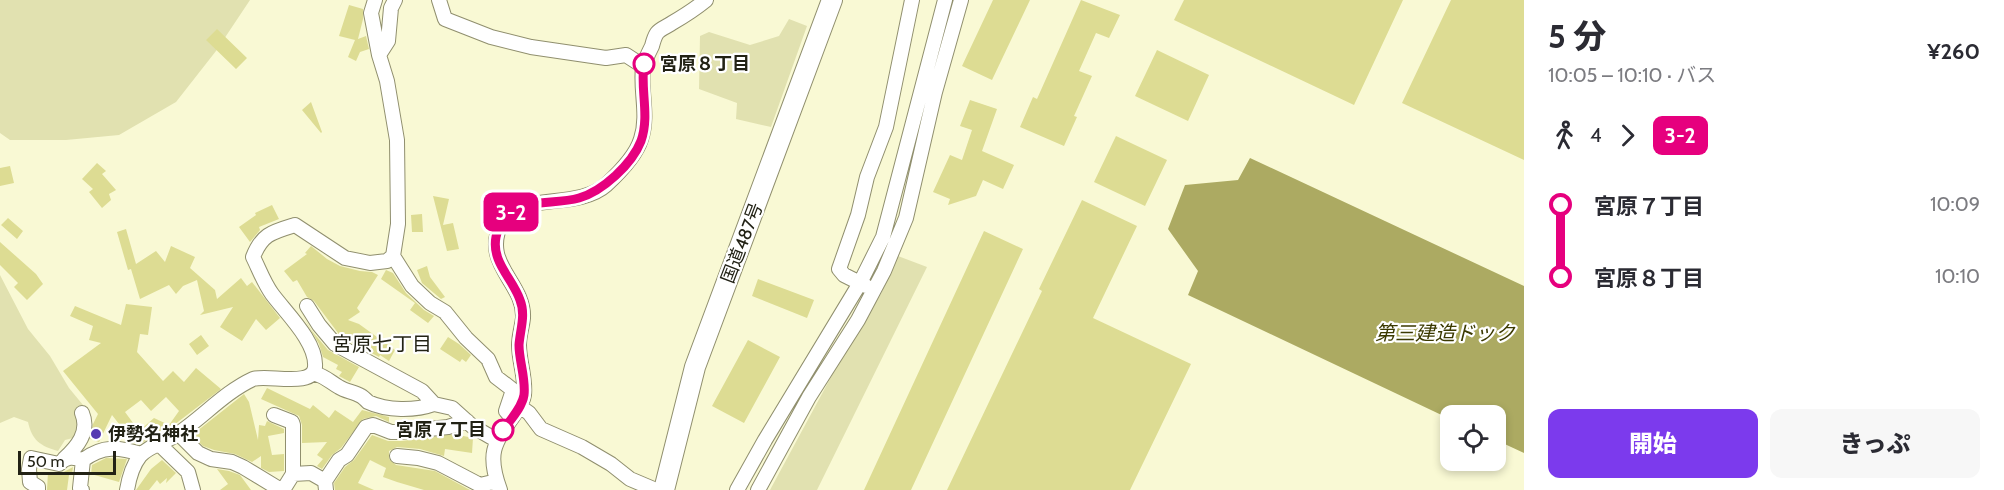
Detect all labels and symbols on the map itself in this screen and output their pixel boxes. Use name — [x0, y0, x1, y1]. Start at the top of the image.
marker: 宮原８丁目 — [633, 53, 655, 75]
place label: 宮原８丁目 — [660, 53, 750, 75]
line badge: 3-2 — [476, 192, 546, 232]
street label: 国道487号 — [717, 200, 767, 286]
water label: 第三建造ドック — [1375, 321, 1516, 345]
district label: 宮原七丁目 — [332, 332, 432, 356]
place label: 宮原７丁目 — [396, 419, 486, 441]
marker: 宮原７丁目 — [492, 419, 514, 441]
place label: 伊勢名神社 — [108, 423, 198, 445]
marker: 伊勢名神社 — [89, 427, 103, 441]
scale bar — [18, 448, 116, 476]

